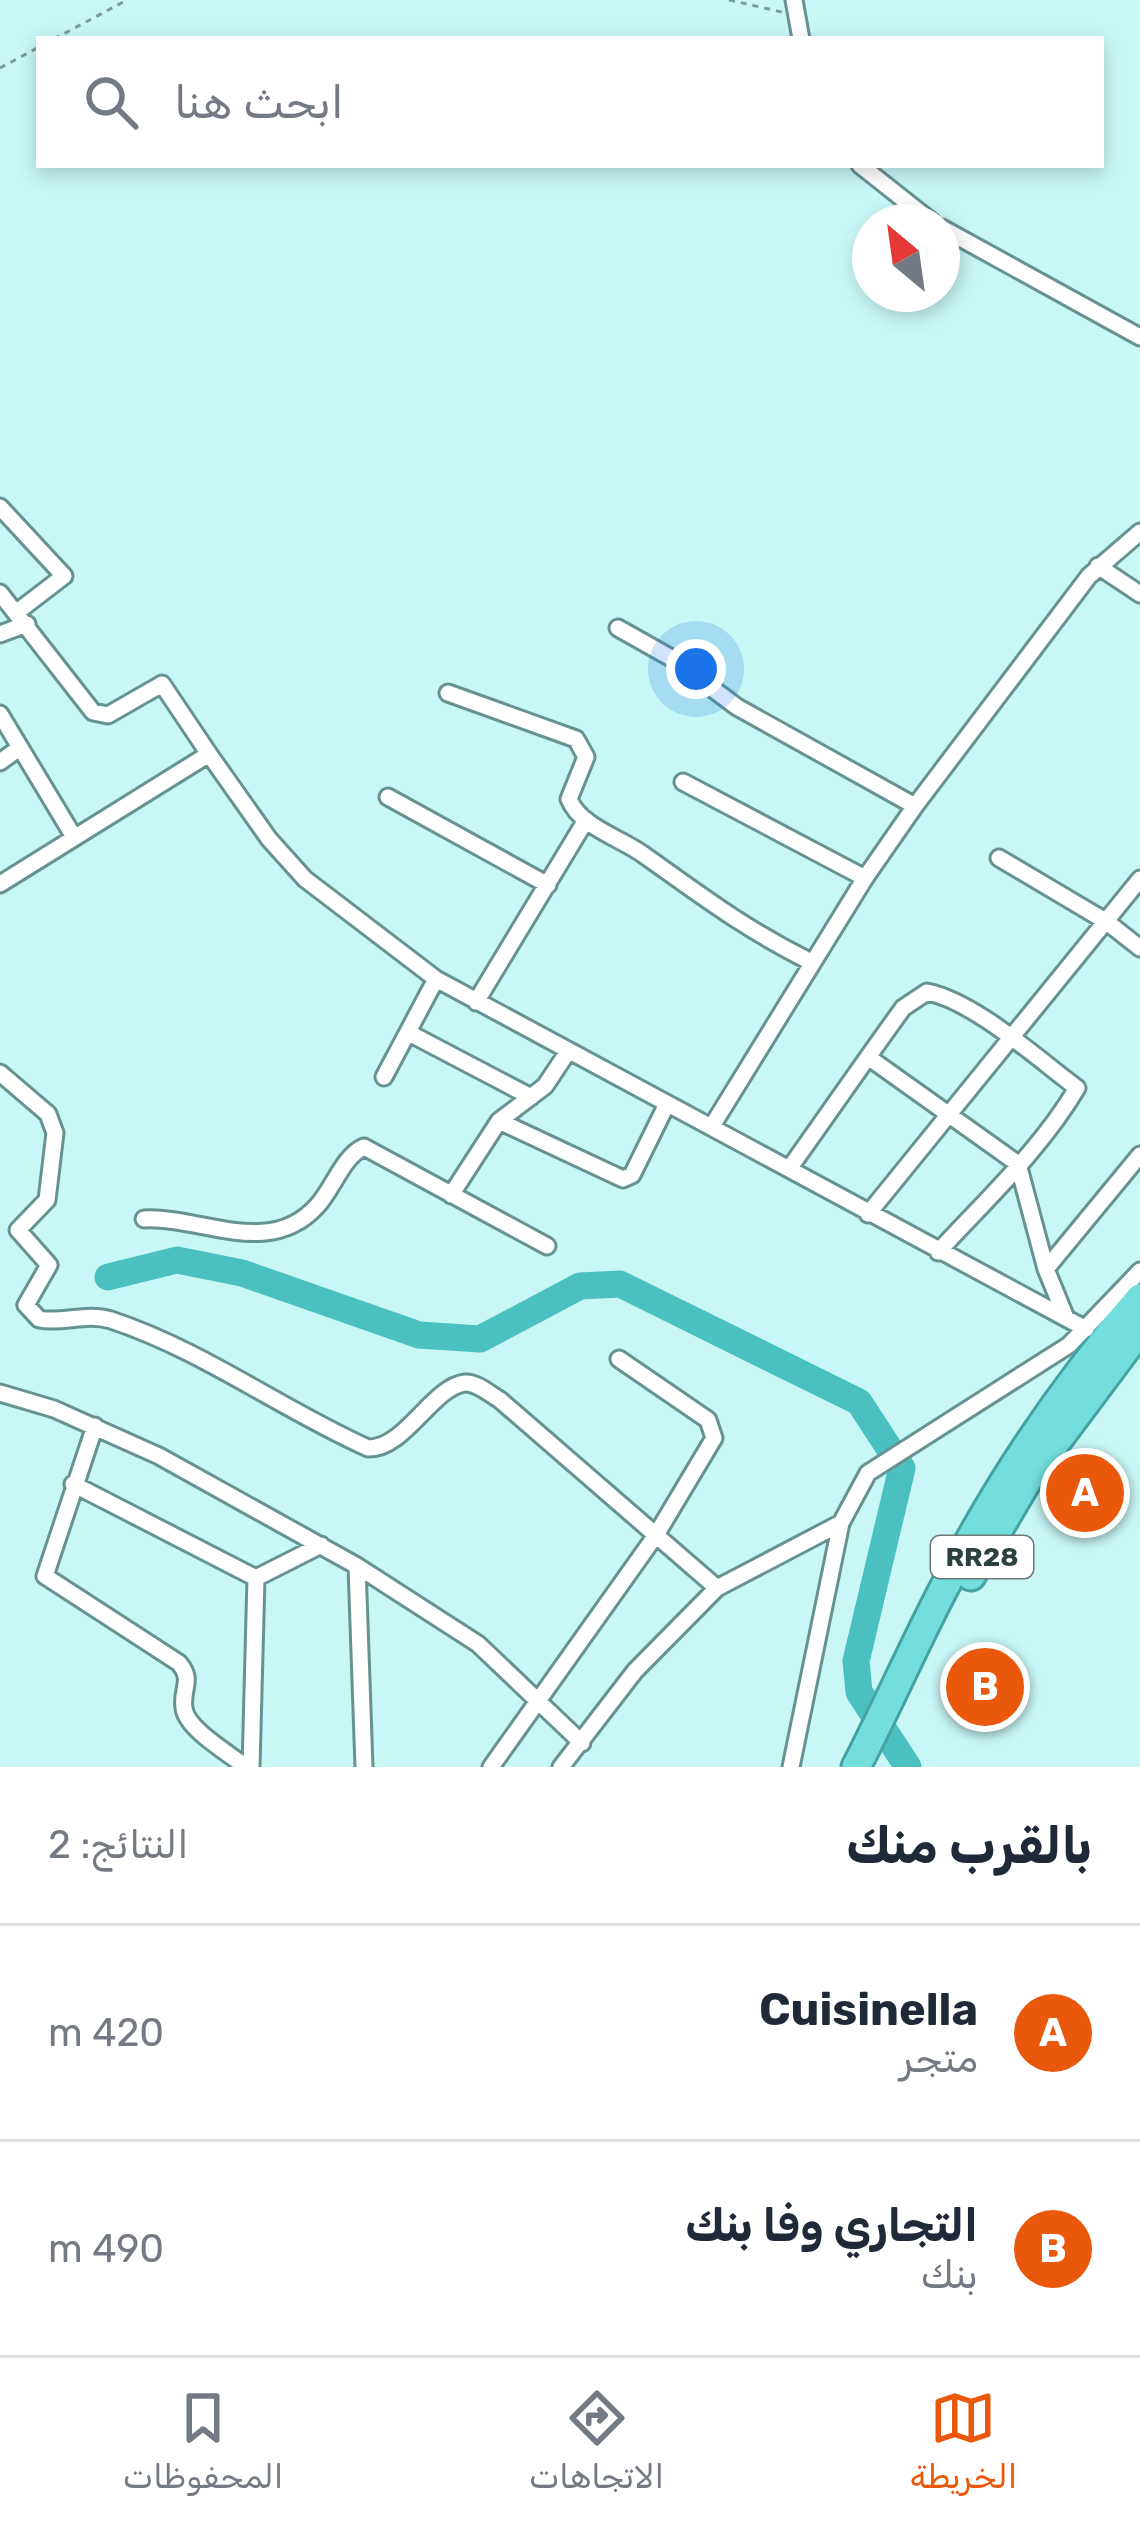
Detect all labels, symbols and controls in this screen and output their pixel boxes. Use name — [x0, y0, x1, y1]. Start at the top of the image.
search box — [36, 36, 1104, 168]
icon: search — [78, 69, 144, 135]
text: ابحث هنا — [174, 76, 344, 129]
north arrow — [852, 204, 960, 312]
your location — [666, 639, 726, 699]
pin: A — [1046, 1448, 1124, 1538]
road number: RR28 — [931, 1536, 1033, 1578]
pin: B — [946, 1642, 1024, 1732]
text: بالقرب منك — [846, 1815, 1092, 1876]
text: النتائج: 2 — [48, 1822, 188, 1868]
text: Cuisinella — [759, 1983, 978, 2036]
text: 420 m — [48, 2010, 164, 2056]
text: A — [1039, 2010, 1067, 2056]
text: متجر — [899, 2036, 978, 2082]
text: التجاري وفا بنك — [685, 2199, 978, 2252]
text: 490 m — [48, 2226, 164, 2272]
text: B — [1039, 2226, 1067, 2272]
text: بنك — [921, 2252, 978, 2298]
tab: المحفوظات — [123, 2385, 283, 2496]
tab: الاتجاهات — [529, 2385, 664, 2496]
tab: الخريطة — [910, 2385, 1017, 2496]

